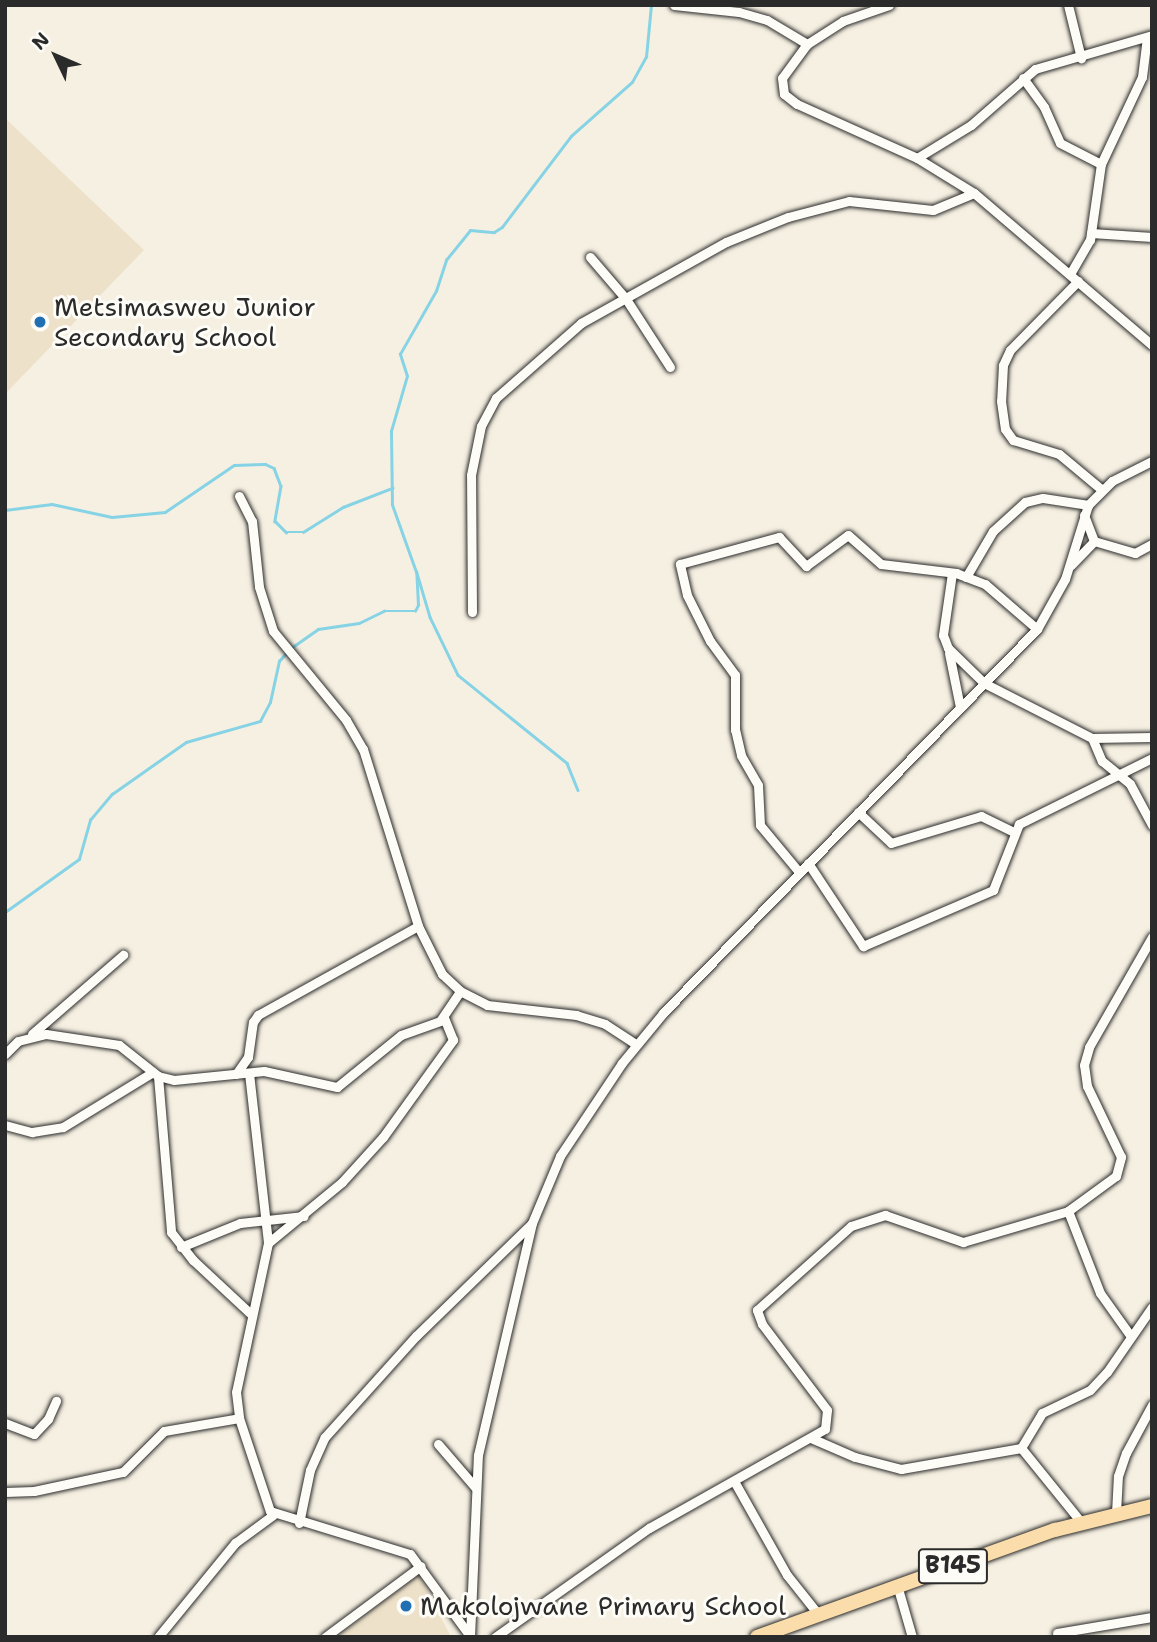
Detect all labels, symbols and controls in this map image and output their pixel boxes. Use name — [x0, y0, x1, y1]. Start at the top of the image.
north arrow — [21, 21, 91, 91]
text: N — [26, 27, 55, 55]
place label: Metsimasweu Junior Secondary School — [54, 291, 316, 352]
marker: Metsimasweu Junior Secondary School — [32, 314, 48, 330]
road number: B145 — [916, 1546, 990, 1586]
place label: Makolojwane Primary School — [420, 1590, 786, 1622]
marker: Makolojwane Primary School — [398, 1598, 414, 1614]

